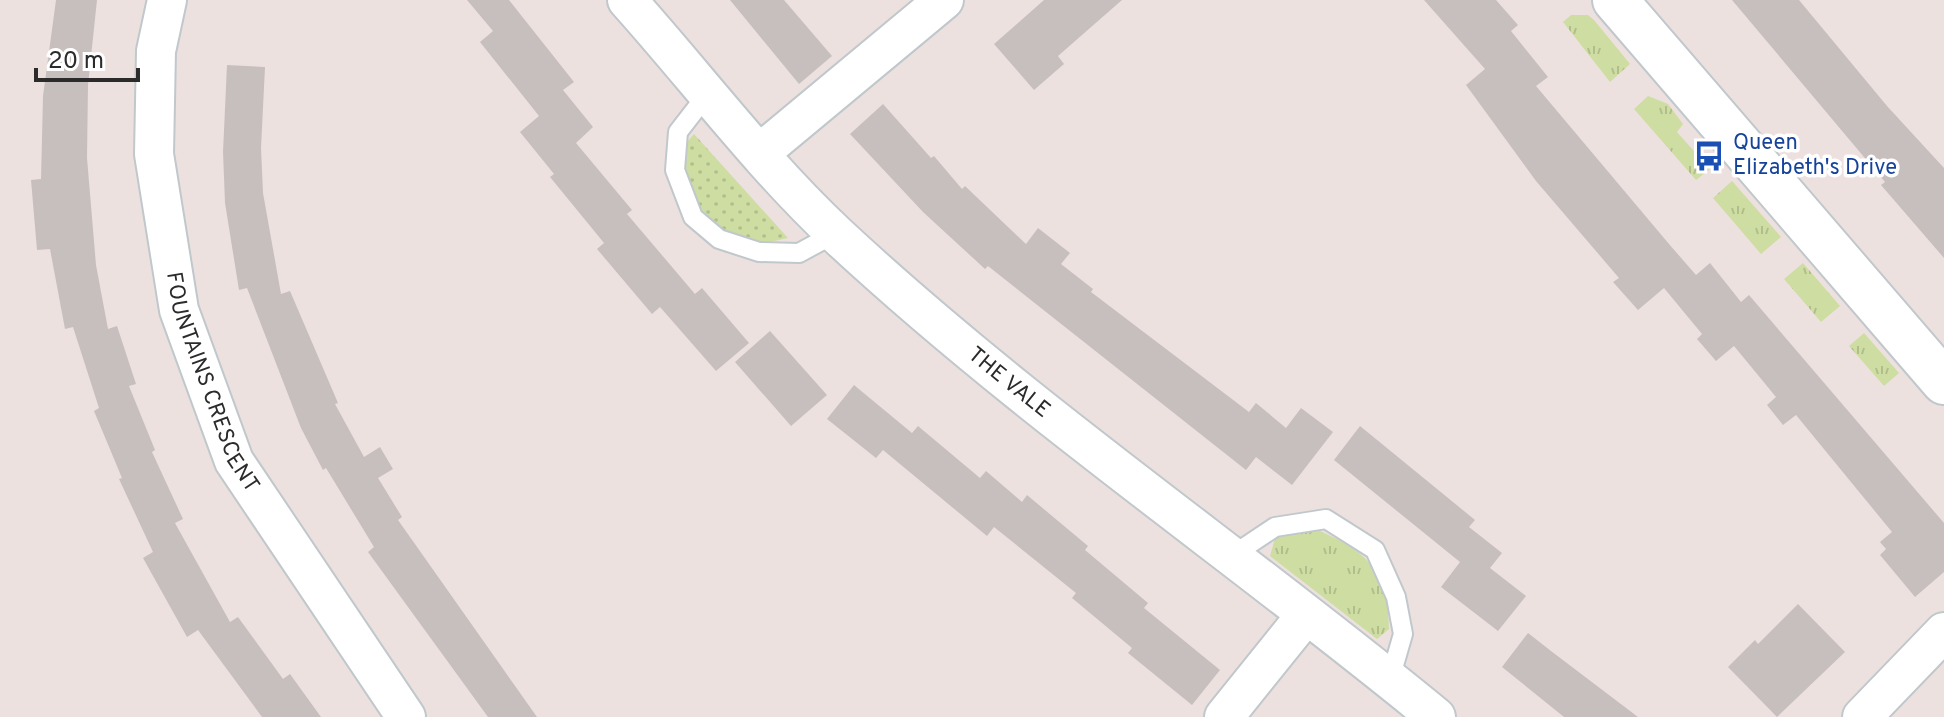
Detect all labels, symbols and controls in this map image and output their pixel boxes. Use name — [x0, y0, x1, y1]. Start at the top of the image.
scale bar — [36, 32, 138, 82]
text: 20 m — [48, 47, 104, 77]
place label: Queen Elizabeth's Drive — [1733, 130, 1897, 182]
bus stop icon: Queen Elizabeth's Drive — [1692, 139, 1726, 173]
street label: FOUNTAINS CRESCENT — [160, 270, 265, 498]
street label: THE VALE — [962, 342, 1055, 424]

